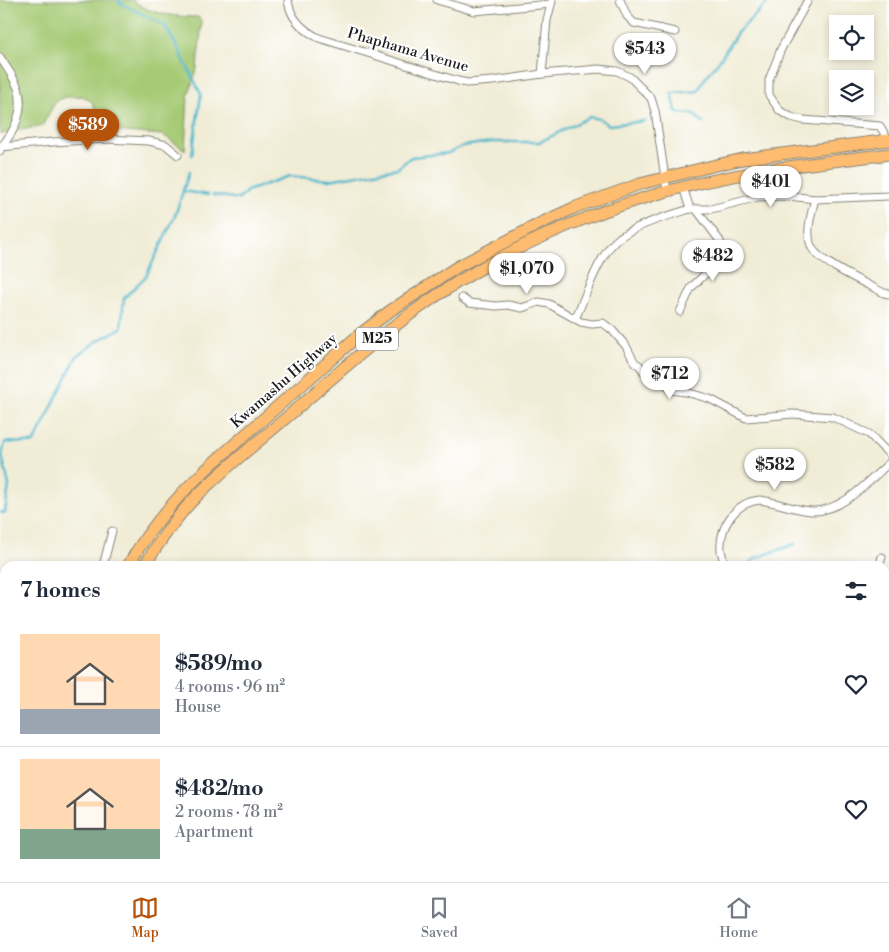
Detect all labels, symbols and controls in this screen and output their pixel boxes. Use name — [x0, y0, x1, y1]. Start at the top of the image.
map controls — [829, 15, 874, 115]
button: locate — [829, 15, 874, 60]
street label: Phaphama Avenue — [345, 24, 471, 76]
pin: $543 — [615, 32, 675, 75]
text: $543 — [625, 39, 665, 59]
button: layers — [829, 70, 874, 115]
pin: $589 — [58, 108, 118, 151]
text: $589 — [68, 115, 108, 135]
pin: $401 — [741, 166, 801, 208]
text: $401 — [751, 172, 791, 192]
pin: $482 — [683, 240, 743, 282]
text: $482 — [693, 246, 733, 266]
pin: $1,070 — [486, 252, 568, 295]
text: $1,070 — [500, 259, 554, 279]
road number: M25 — [356, 328, 398, 350]
street label: Kwamashu Highway — [227, 329, 342, 433]
pin: $712 — [640, 358, 700, 400]
text: $712 — [651, 364, 689, 384]
pin: $582 — [745, 448, 805, 491]
text: $582 — [755, 455, 795, 475]
icon: filters — [842, 577, 870, 605]
text: 7 homes — [20, 578, 101, 604]
text: $589/mo — [175, 651, 263, 677]
icon: home — [60, 654, 120, 714]
icon: heart — [842, 670, 870, 698]
text: 4 rooms · 96 m² — [175, 677, 285, 697]
text: House — [175, 697, 221, 717]
text: $482/mo — [175, 776, 264, 802]
icon: home — [60, 779, 120, 839]
icon: heart — [842, 795, 870, 823]
text: 2 rooms · 78 m² — [175, 802, 283, 822]
text: Apartment — [175, 822, 254, 842]
tab: Map — [131, 894, 159, 942]
tab: Saved — [421, 894, 458, 942]
tab: Home — [720, 894, 758, 942]

